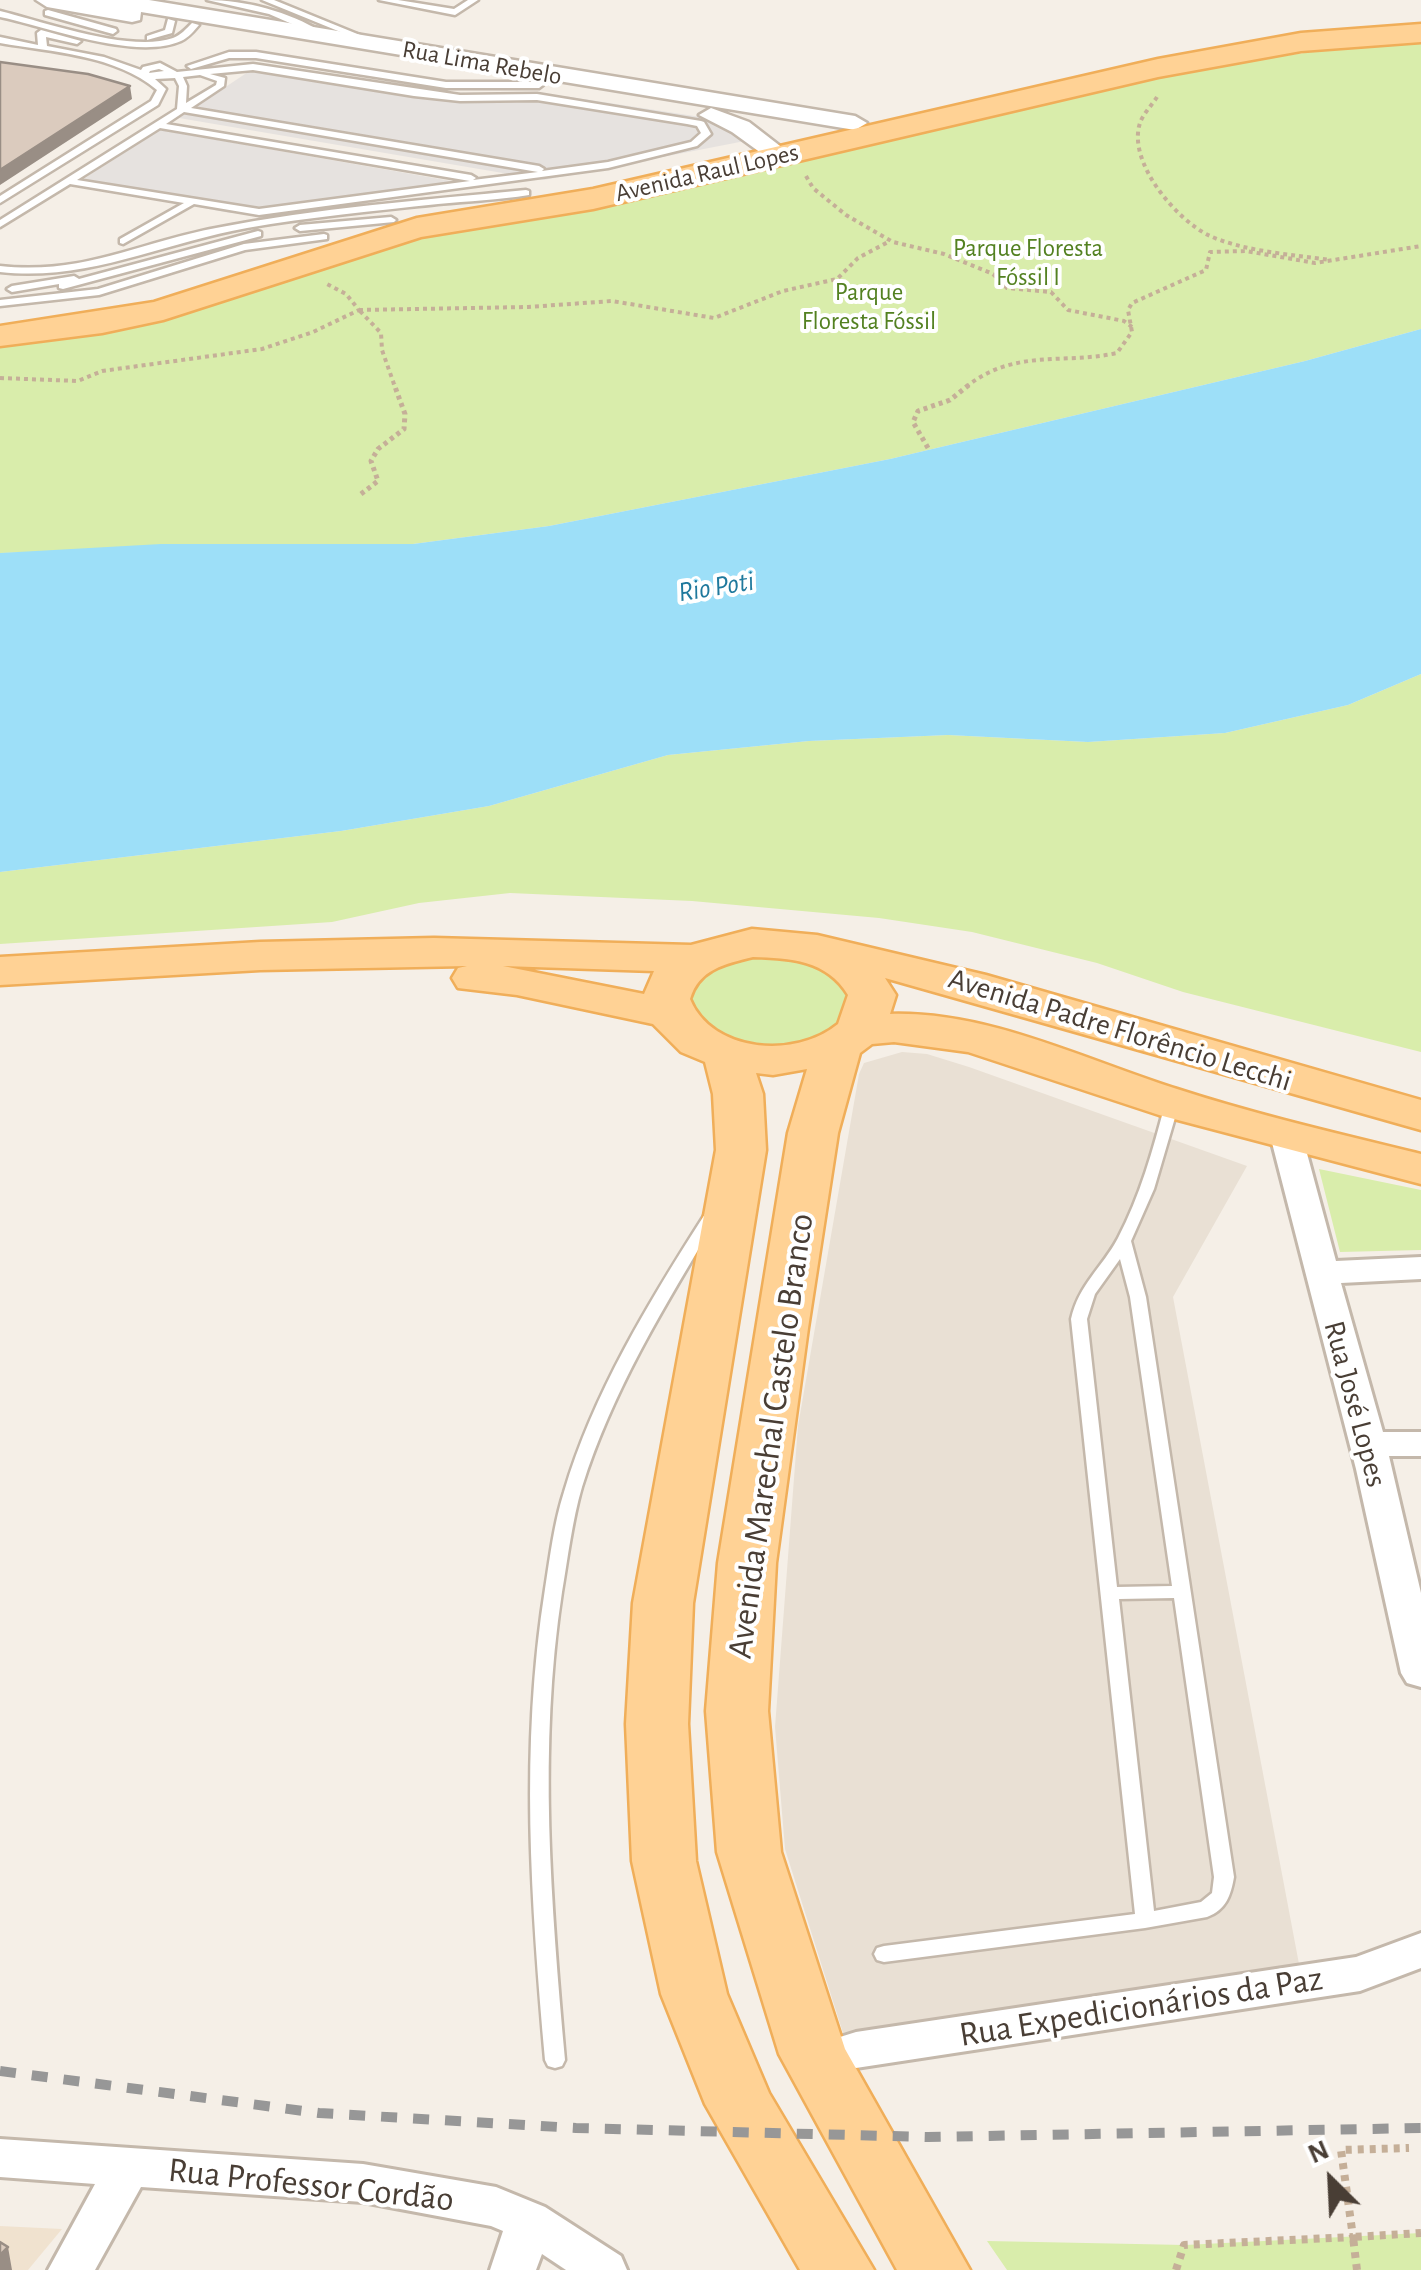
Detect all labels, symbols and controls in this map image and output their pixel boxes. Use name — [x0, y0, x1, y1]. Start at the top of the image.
street label: Rua Lima Rebelo — [400, 34, 564, 92]
street label: Avenida Raul Lopes — [612, 137, 802, 209]
park label: Parque Floresta Fóssil I — [953, 233, 1103, 292]
park label: Parque Floresta Fóssil — [802, 277, 936, 336]
water label: Rio Poti — [676, 564, 756, 610]
street label: Avenida Padre Florêncio Lecchi — [944, 961, 1296, 1099]
street label: Avenida Marechal Castelo Branco — [719, 1211, 823, 1661]
street label: Rua José Lopes — [1316, 1317, 1394, 1491]
street label: Rua Expedicionários da Paz — [956, 1958, 1326, 2056]
north arrow — [1281, 2130, 1381, 2230]
text: N — [1304, 2136, 1333, 2169]
street label: Rua Professor Cordão — [166, 2149, 456, 2221]

